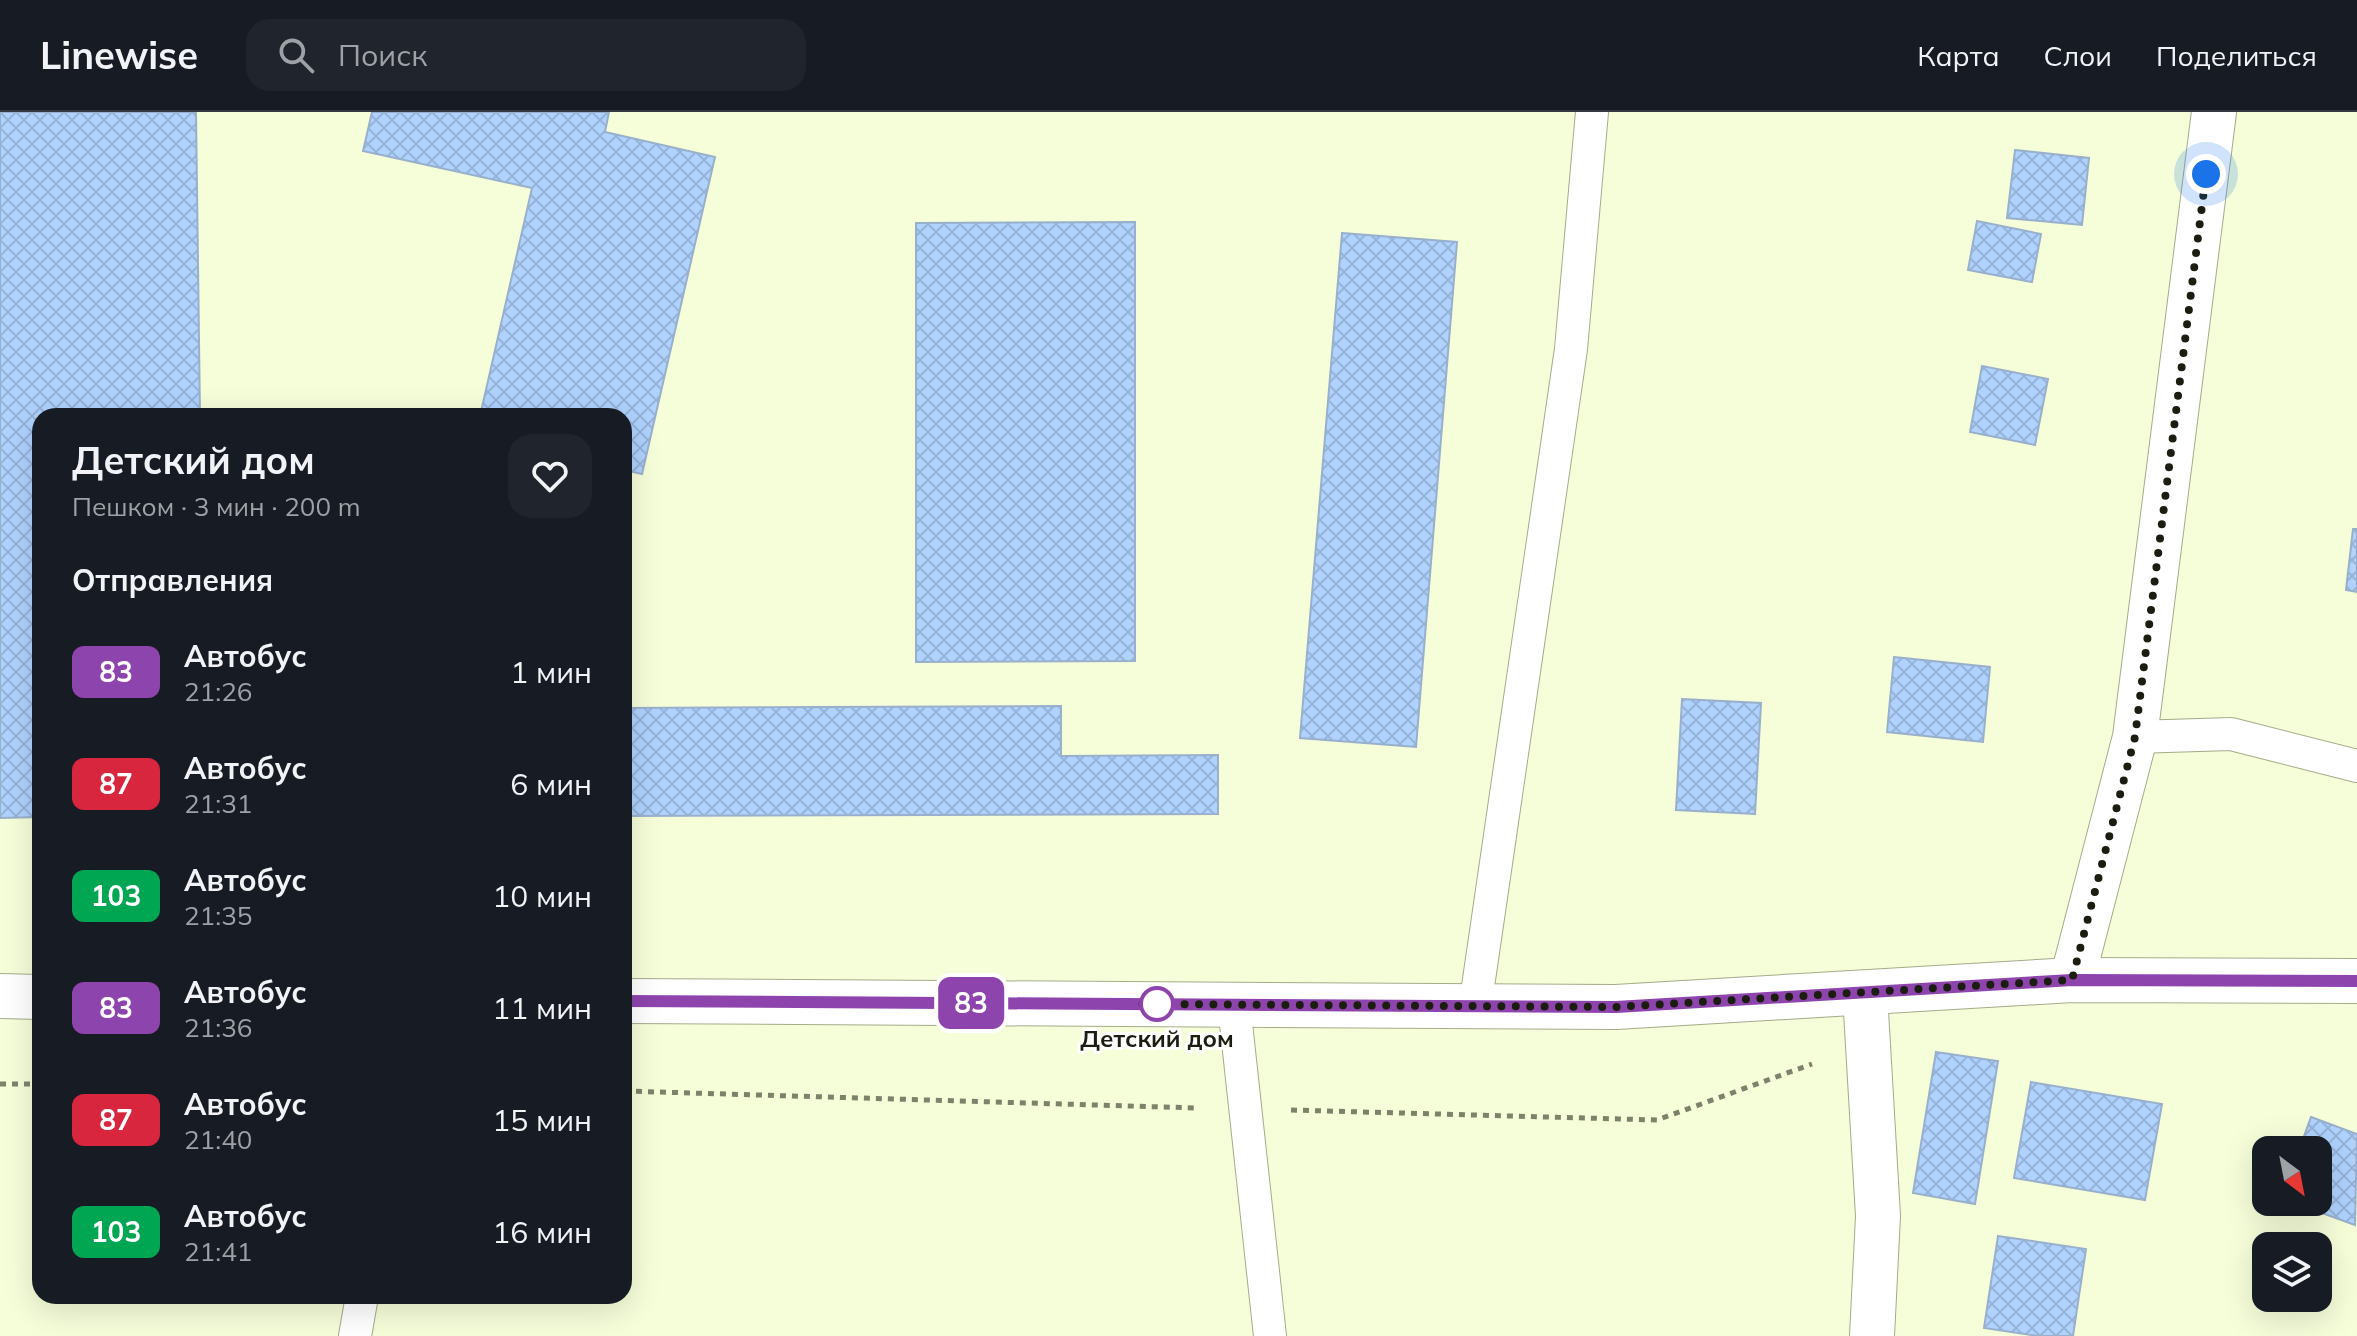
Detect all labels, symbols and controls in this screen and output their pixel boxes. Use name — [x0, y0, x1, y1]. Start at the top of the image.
search box — [246, 19, 806, 91]
text: Linewise — [40, 31, 198, 79]
icon: search — [274, 33, 318, 77]
text: Поиск — [338, 36, 428, 74]
text: Карта — [1917, 38, 2000, 73]
text: Слои — [2044, 38, 2112, 73]
text: Поделиться — [2156, 38, 2317, 73]
your location — [2186, 154, 2226, 194]
button: heart — [508, 434, 592, 518]
text: Детский дом — [72, 436, 315, 484]
text: Пешком · 3 мин · 200 m — [72, 490, 361, 523]
text: Отправления — [72, 561, 273, 599]
text: Автобус — [184, 637, 307, 675]
text: 1 мин — [510, 653, 592, 691]
text: 83 — [99, 654, 133, 689]
text: 21:26 — [184, 675, 252, 708]
text: Автобус — [184, 749, 307, 787]
text: 6 мин — [510, 765, 592, 803]
text: 87 — [99, 766, 133, 801]
text: 21:31 — [184, 787, 252, 820]
text: Автобус — [184, 861, 307, 899]
text: 10 мин — [492, 877, 592, 915]
text: 103 — [91, 878, 141, 913]
text: 21:35 — [184, 899, 252, 932]
text: Автобус — [184, 973, 307, 1011]
line badge: 83 — [935, 977, 1007, 1029]
text: 83 — [954, 985, 988, 1020]
marker: Детский дом — [1140, 987, 1174, 1021]
text: 11 мин — [492, 989, 592, 1027]
text: 83 — [99, 990, 133, 1025]
text: 21:36 — [184, 1011, 252, 1044]
place label: Детский дом — [1080, 1023, 1234, 1053]
text: Автобус — [184, 1085, 307, 1123]
text: 15 мин — [492, 1101, 592, 1139]
text: 87 — [99, 1102, 133, 1137]
text: 21:40 — [184, 1123, 252, 1156]
north arrow — [2252, 1136, 2332, 1216]
map controls — [2252, 1136, 2332, 1312]
text: Автобус — [184, 1197, 307, 1235]
text: 16 мин — [492, 1213, 592, 1251]
text: 103 — [91, 1214, 141, 1249]
button: layers — [2252, 1232, 2332, 1312]
text: 21:41 — [184, 1235, 252, 1268]

